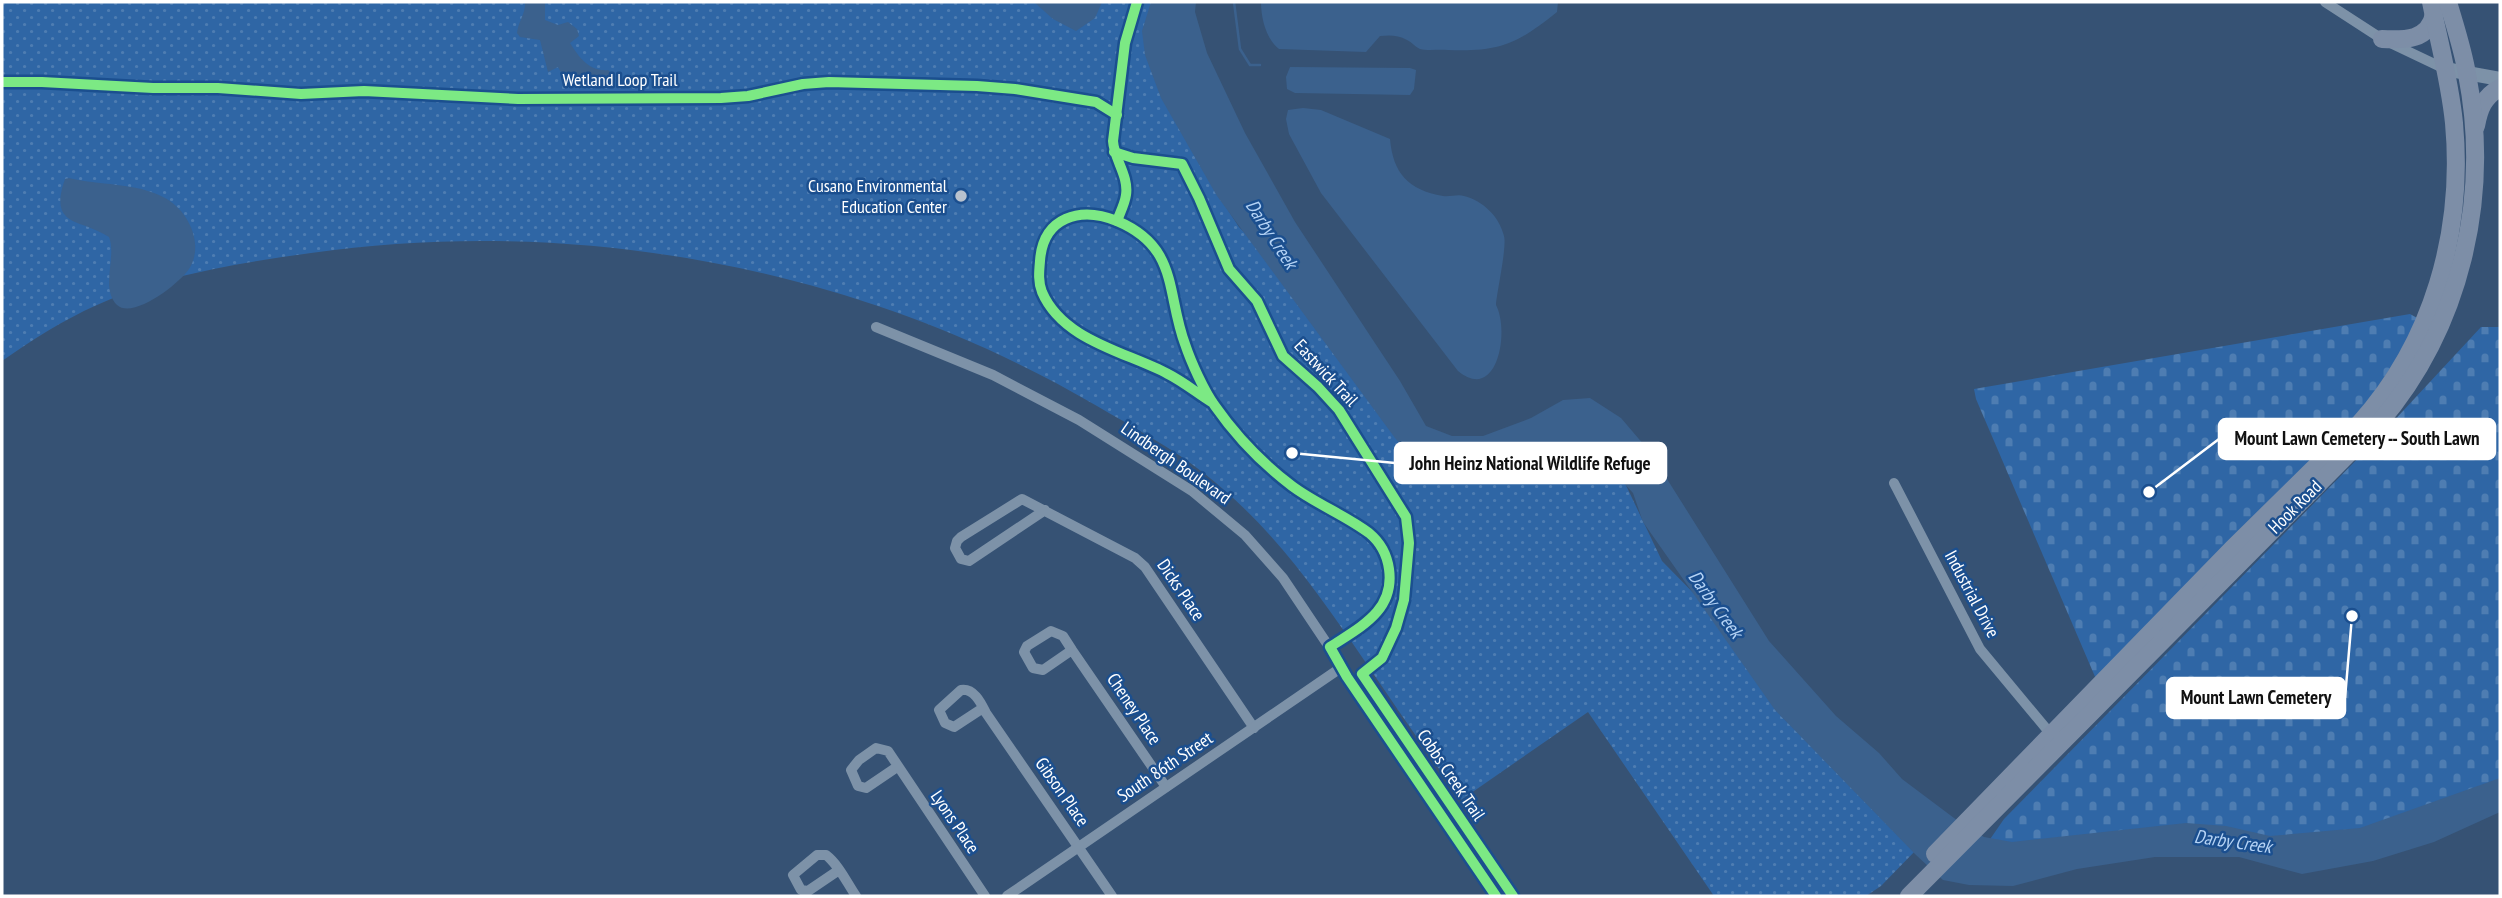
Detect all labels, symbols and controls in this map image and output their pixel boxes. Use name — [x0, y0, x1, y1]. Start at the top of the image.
street label: Wetland Loop Trail — [563, 68, 678, 91]
place label: Cusano Environmental Education Center — [808, 174, 948, 218]
marker: Cusano Environmental Education Center — [953, 188, 969, 204]
water label: Darby Creek — [1241, 195, 1305, 275]
street label: Eastwick Trail — [1289, 334, 1364, 412]
street label: Lindbergh Boulevard — [1117, 416, 1236, 509]
callout: Mount Lawn Cemetery -- South Lawn — [2219, 419, 2495, 459]
text: Mount Lawn Cemetery -- South Lawn — [2234, 426, 2480, 450]
callout: John Heinz National Wildlife Refuge — [1395, 443, 1666, 483]
text: John Heinz National Wildlife Refuge — [1408, 451, 1651, 475]
street label: Hook Road — [2263, 475, 2326, 538]
street label: Industrial Drive — [1940, 546, 2005, 641]
street label: Dicks Place — [1152, 554, 1210, 625]
water label: Darby Creek — [1683, 565, 1750, 645]
street label: Cheney Place — [1102, 668, 1167, 749]
callout: Mount Lawn Cemetery — [2167, 678, 2345, 718]
text: Mount Lawn Cemetery — [2181, 685, 2332, 709]
street label: Cobbs Creek Trail — [1412, 725, 1491, 825]
street label: South 86th Street — [1113, 726, 1217, 807]
street label: Gibson Place — [1030, 753, 1095, 831]
street label: Lyons Place — [926, 786, 985, 858]
water label: Darby Creek — [2193, 824, 2276, 859]

